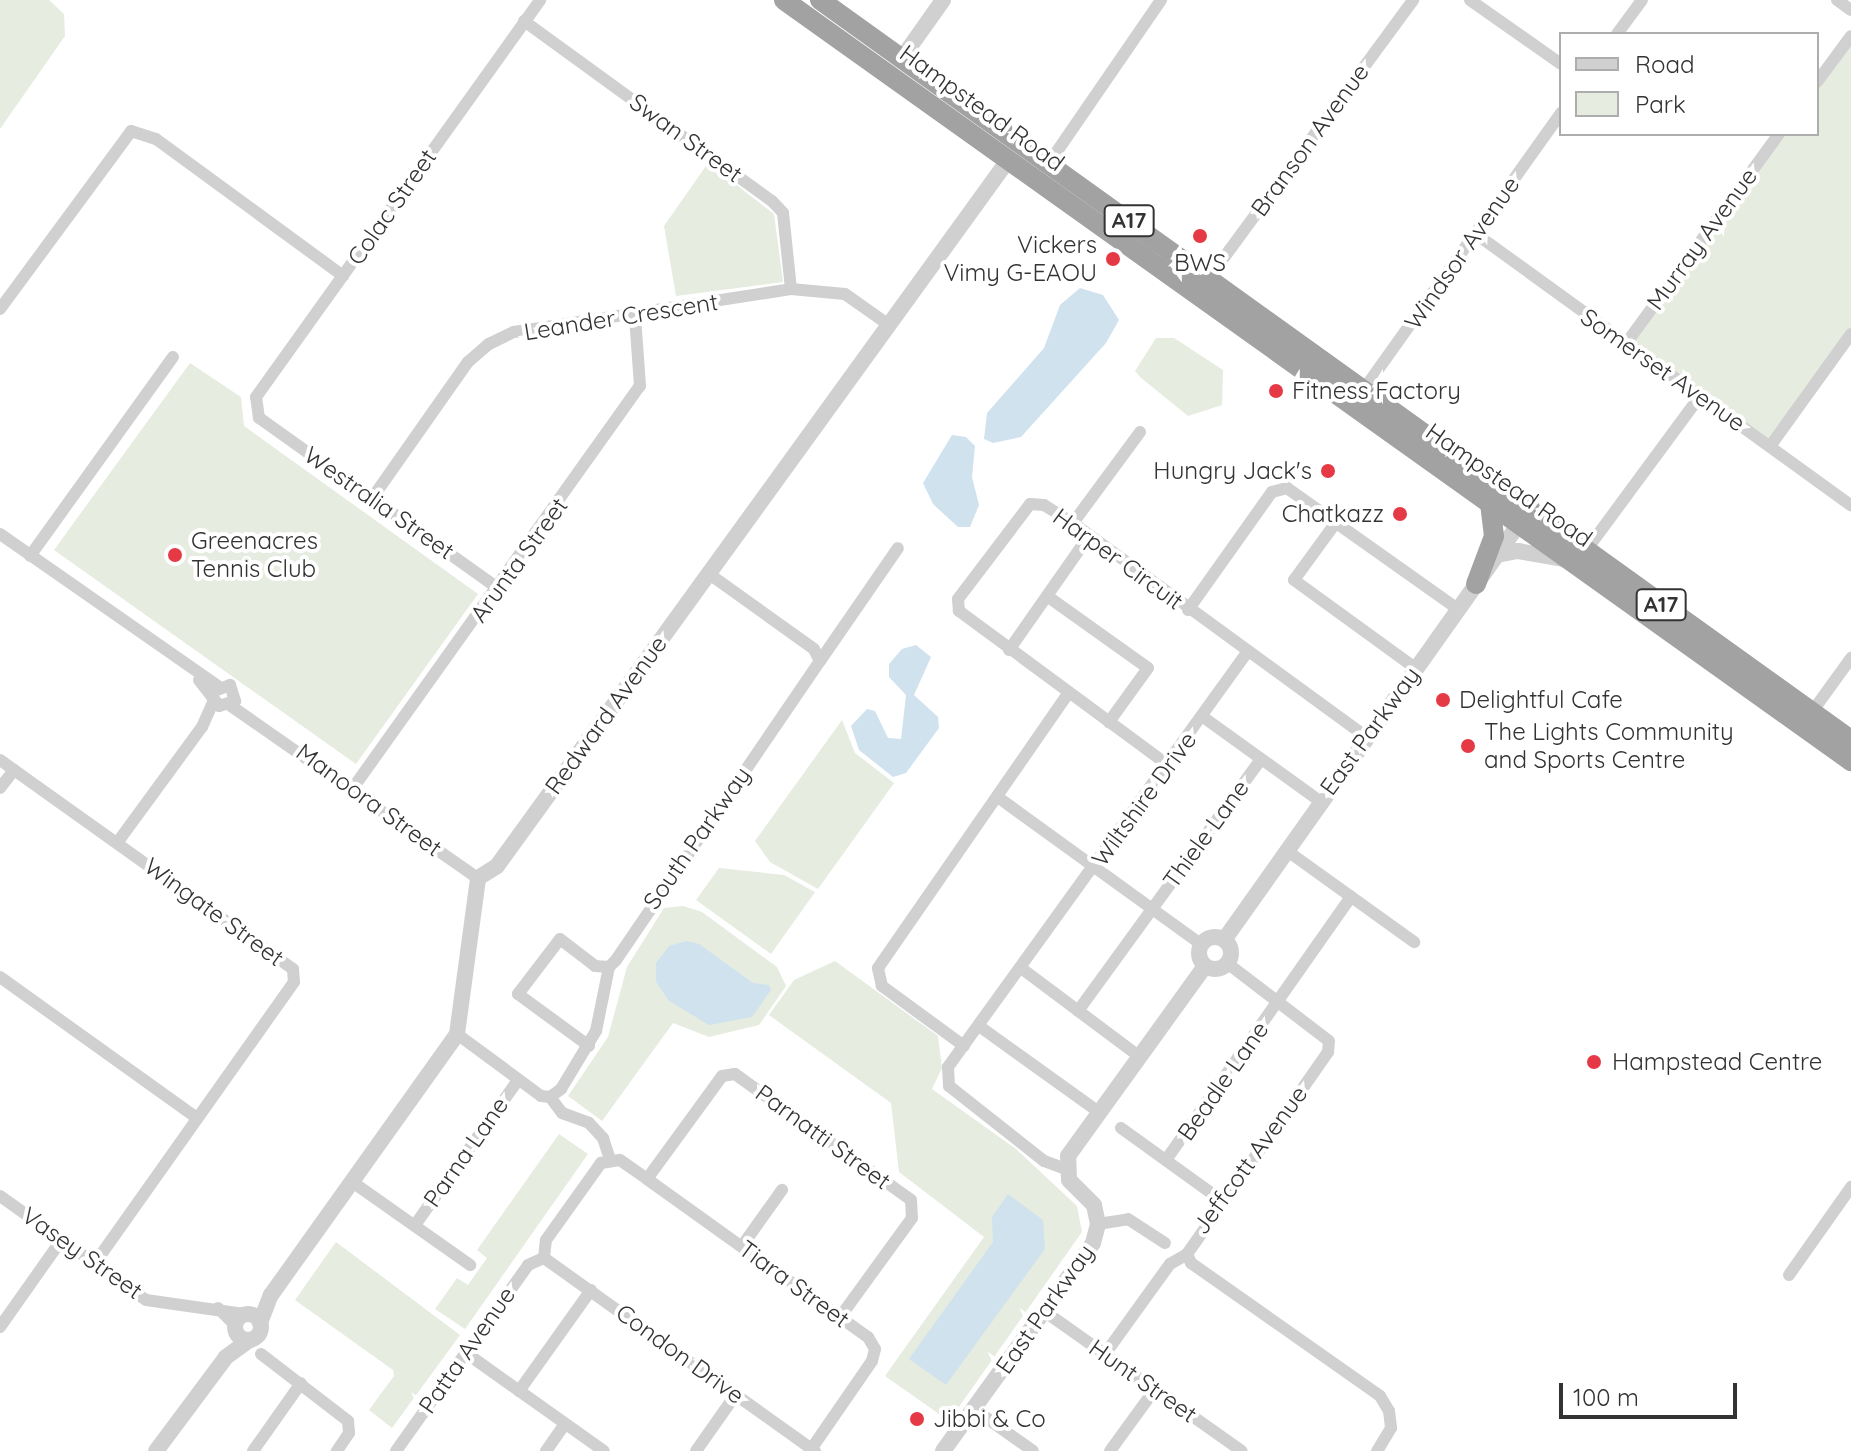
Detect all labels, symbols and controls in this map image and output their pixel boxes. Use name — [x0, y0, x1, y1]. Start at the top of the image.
legend — [1559, 32, 1819, 136]
street label: Hampstead Road — [894, 39, 1070, 177]
text: Road — [1635, 49, 1695, 79]
street label: Branson Avenue — [1245, 58, 1375, 222]
street label: Swan Street — [624, 87, 748, 189]
text: Park — [1635, 89, 1686, 119]
street label: Colac Street — [342, 144, 442, 270]
street label: Murray Avenue — [1641, 162, 1763, 316]
street label: Windsor Avenue — [1398, 171, 1526, 335]
road number: A17 — [1103, 203, 1155, 239]
marker: BWS — [1191, 227, 1209, 245]
place label: Vickers Vimy G-EAOU — [943, 231, 1097, 287]
place label: BWS — [1174, 249, 1226, 277]
marker: Vickers Vimy G-EAOU — [1104, 250, 1122, 268]
street label: Leander Crescent — [522, 287, 720, 347]
street label: Somerset Avenue — [1575, 302, 1751, 438]
place label: Fitness Factory — [1292, 377, 1461, 405]
marker: Fitness Factory — [1267, 382, 1285, 400]
street label: Hampstead Road — [1420, 417, 1598, 553]
street label: Westralia Street — [298, 441, 460, 565]
place label: Hungry Jack's — [1153, 457, 1312, 485]
marker: Hungry Jack's — [1319, 462, 1337, 480]
street label: Arunta Street — [464, 492, 574, 628]
place label: Chatkazz — [1282, 500, 1384, 528]
street label: Harper Circuit — [1047, 502, 1189, 616]
marker: Chatkazz — [1391, 505, 1409, 523]
place label: Greenacres Tennis Club — [191, 527, 318, 583]
marker: Greenacres Tennis Club — [166, 546, 184, 564]
road number: A17 — [1635, 587, 1687, 623]
street label: Redward Avenue — [539, 630, 673, 800]
street label: East Parkway — [1314, 661, 1426, 801]
place label: Delightful Cafe — [1459, 686, 1623, 714]
marker: Delightful Cafe — [1434, 691, 1452, 709]
place label: The Lights Community and Sports Centre — [1484, 718, 1734, 774]
street label: Wiltshire Drive — [1086, 726, 1202, 872]
marker: The Lights Community and Sports Centre — [1459, 737, 1477, 755]
street label: Manoora Street — [291, 738, 447, 862]
street label: South Parkway — [637, 761, 757, 915]
street label: Thiele Lane — [1157, 774, 1255, 894]
street label: Wingate Street — [139, 852, 289, 972]
street label: Beadle Lane — [1171, 1016, 1275, 1146]
place label: Hampstead Centre — [1612, 1048, 1822, 1076]
marker: Hampstead Centre — [1583, 1051, 1605, 1073]
street label: Parnatti Street — [750, 1078, 896, 1196]
street label: Jeffcott Avenue — [1187, 1080, 1313, 1240]
street label: Parna Lane — [418, 1091, 514, 1213]
street label: Vasey Street — [16, 1201, 148, 1305]
street label: Tiara Street — [733, 1234, 855, 1334]
street label: East Parkway — [990, 1239, 1100, 1379]
street label: Patta Avenue — [413, 1281, 521, 1419]
street label: Condon Drive — [610, 1298, 750, 1410]
street label: Hunt Street — [1084, 1333, 1202, 1429]
scale bar — [1563, 1367, 1741, 1417]
text: 100 m — [1573, 1382, 1639, 1412]
place label: Jibbi & Co — [933, 1405, 1046, 1433]
marker: Jibbi & Co — [908, 1410, 926, 1428]

